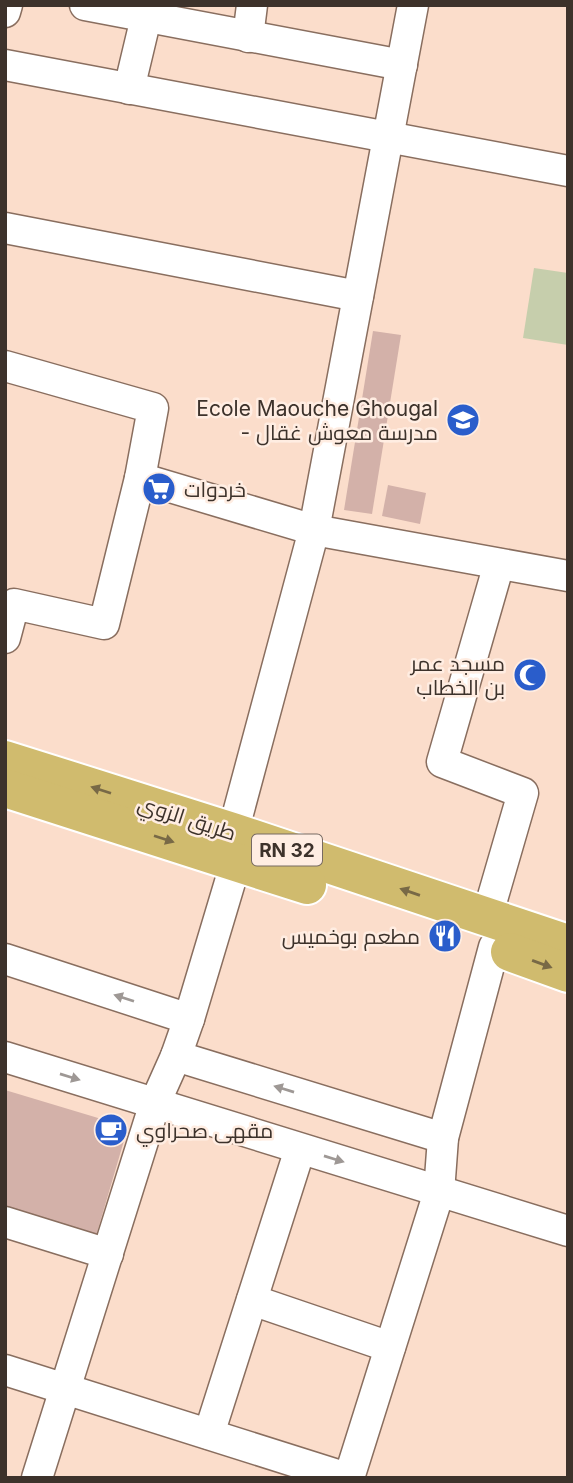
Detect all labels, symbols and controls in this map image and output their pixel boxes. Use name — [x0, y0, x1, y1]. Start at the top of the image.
place label: Ecole Maouche Ghougal - مدرسة معوش غقال — [196, 396, 438, 446]
school or university icon: Ecole Maouche Ghougal - مدرسة معوش غقال — [444, 401, 482, 439]
supermarket icon: خردوات — [140, 470, 178, 508]
place label: خردوات — [184, 477, 246, 502]
place label: مسجد عمر بن الخطاب — [410, 651, 505, 701]
mosque icon: مسجد عمر بن الخطاب — [511, 656, 549, 694]
one-way arrow — [90, 784, 111, 795]
street label: طريق الزوي — [133, 790, 239, 849]
one-way arrow — [153, 834, 174, 845]
road number: RN 32 — [252, 834, 322, 866]
one-way arrow — [399, 886, 420, 897]
restaurant icon: مطعم بوخميس — [426, 917, 464, 955]
place label: مطعم بوخميس — [282, 924, 420, 951]
one-way arrow — [532, 959, 553, 970]
one-way arrow — [113, 992, 134, 1002]
one-way arrow — [60, 1072, 81, 1082]
one-way arrow — [273, 1083, 294, 1093]
cafe icon: مقهى صحراوي — [92, 1111, 130, 1149]
place label: مقهى صحراوي — [136, 1118, 273, 1147]
one-way arrow — [324, 1155, 345, 1165]

